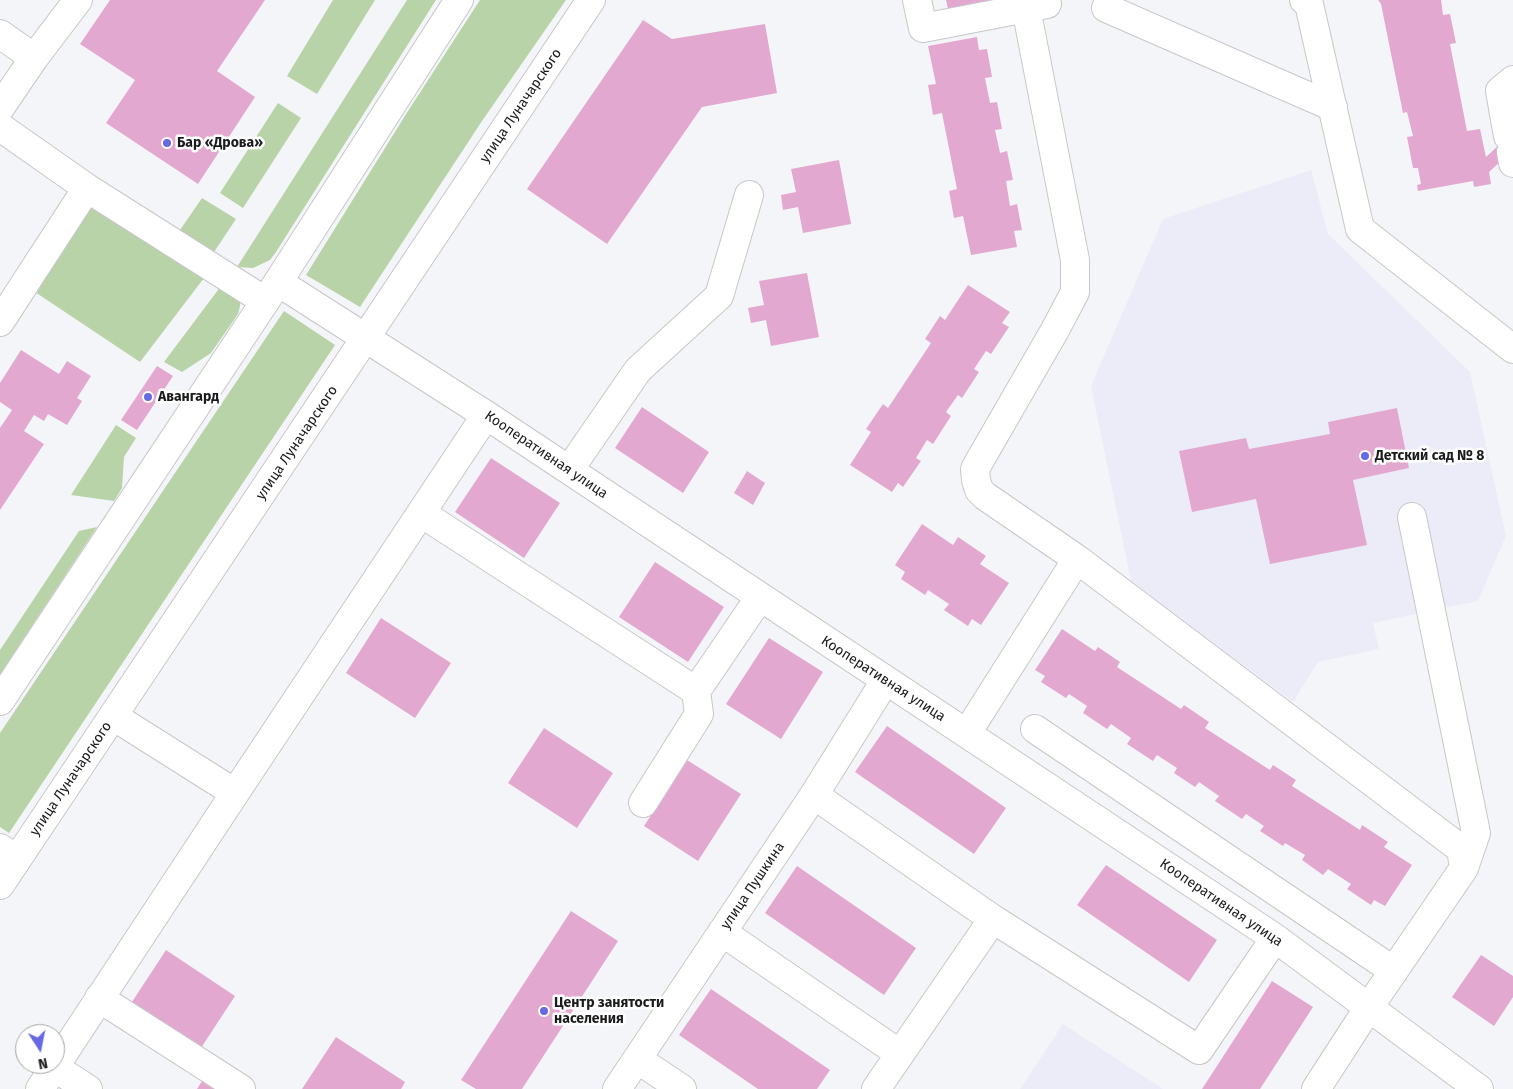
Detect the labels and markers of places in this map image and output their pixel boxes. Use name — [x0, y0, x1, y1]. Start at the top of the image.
place label: Бар «Дрова» — [177, 135, 263, 151]
marker: Бар «Дрова» — [161, 137, 173, 149]
place label: Авангард — [158, 389, 219, 405]
marker: Авангард — [142, 391, 154, 403]
place label: Детский сад № 8 — [1375, 448, 1484, 464]
marker: Детский сад № 8 — [1359, 450, 1371, 462]
place label: Центр занятости населения — [554, 995, 664, 1028]
marker: Центр занятости населения — [538, 1005, 550, 1017]

